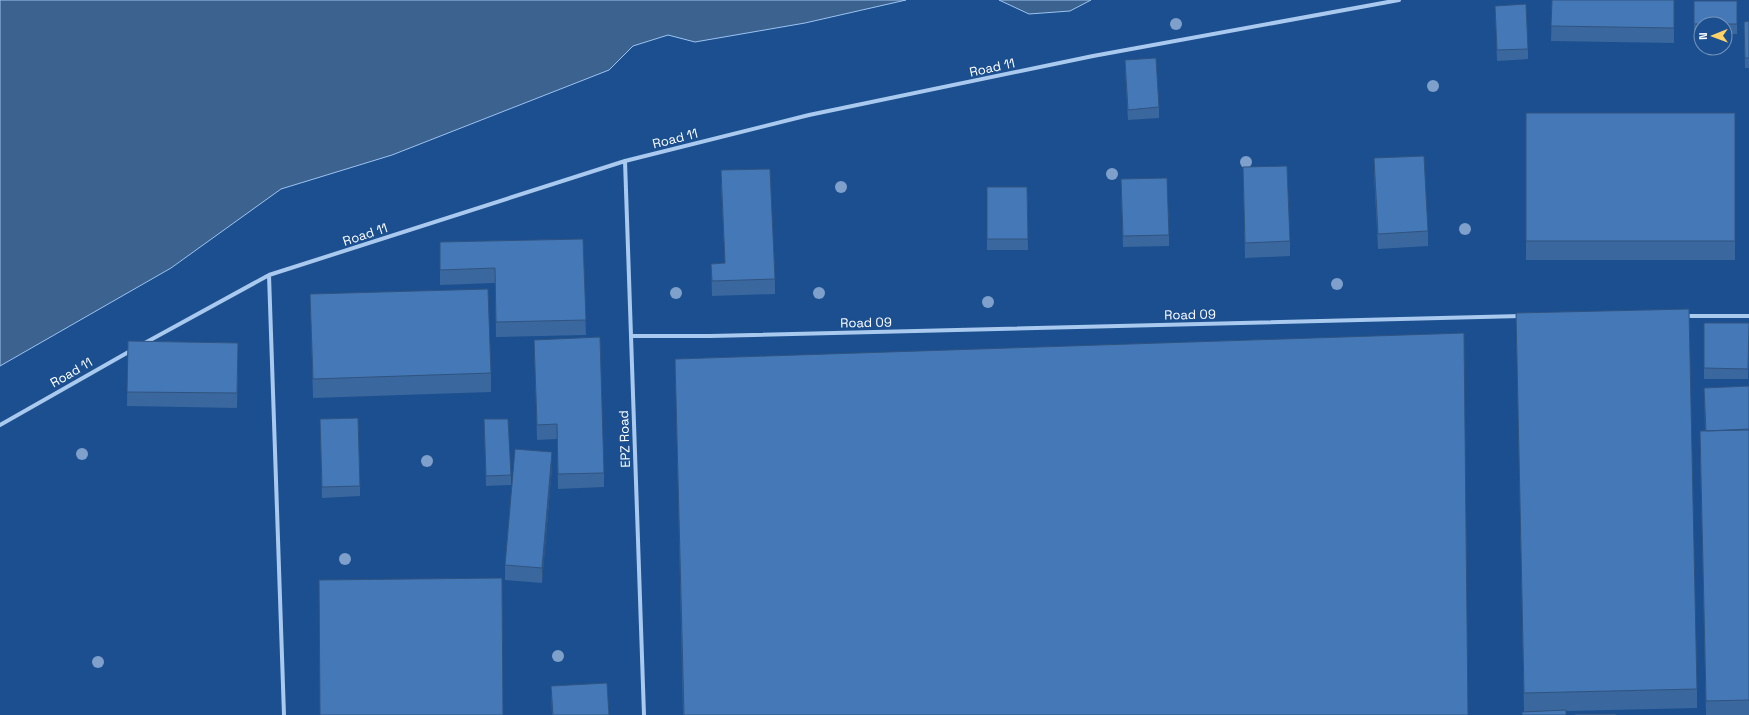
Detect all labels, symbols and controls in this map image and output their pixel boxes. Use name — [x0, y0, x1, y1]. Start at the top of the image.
north arrow — [1693, 16, 1733, 56]
text: N — [1696, 32, 1710, 40]
street label: Road 11 — [968, 54, 1016, 81]
street label: Road 11 — [651, 125, 700, 152]
street label: Road 11 — [341, 219, 390, 250]
street label: Road 09 — [1164, 306, 1216, 323]
street label: Road 09 — [840, 314, 892, 331]
street label: Road 11 — [47, 354, 95, 391]
street label: EPZ Road — [615, 410, 634, 468]

